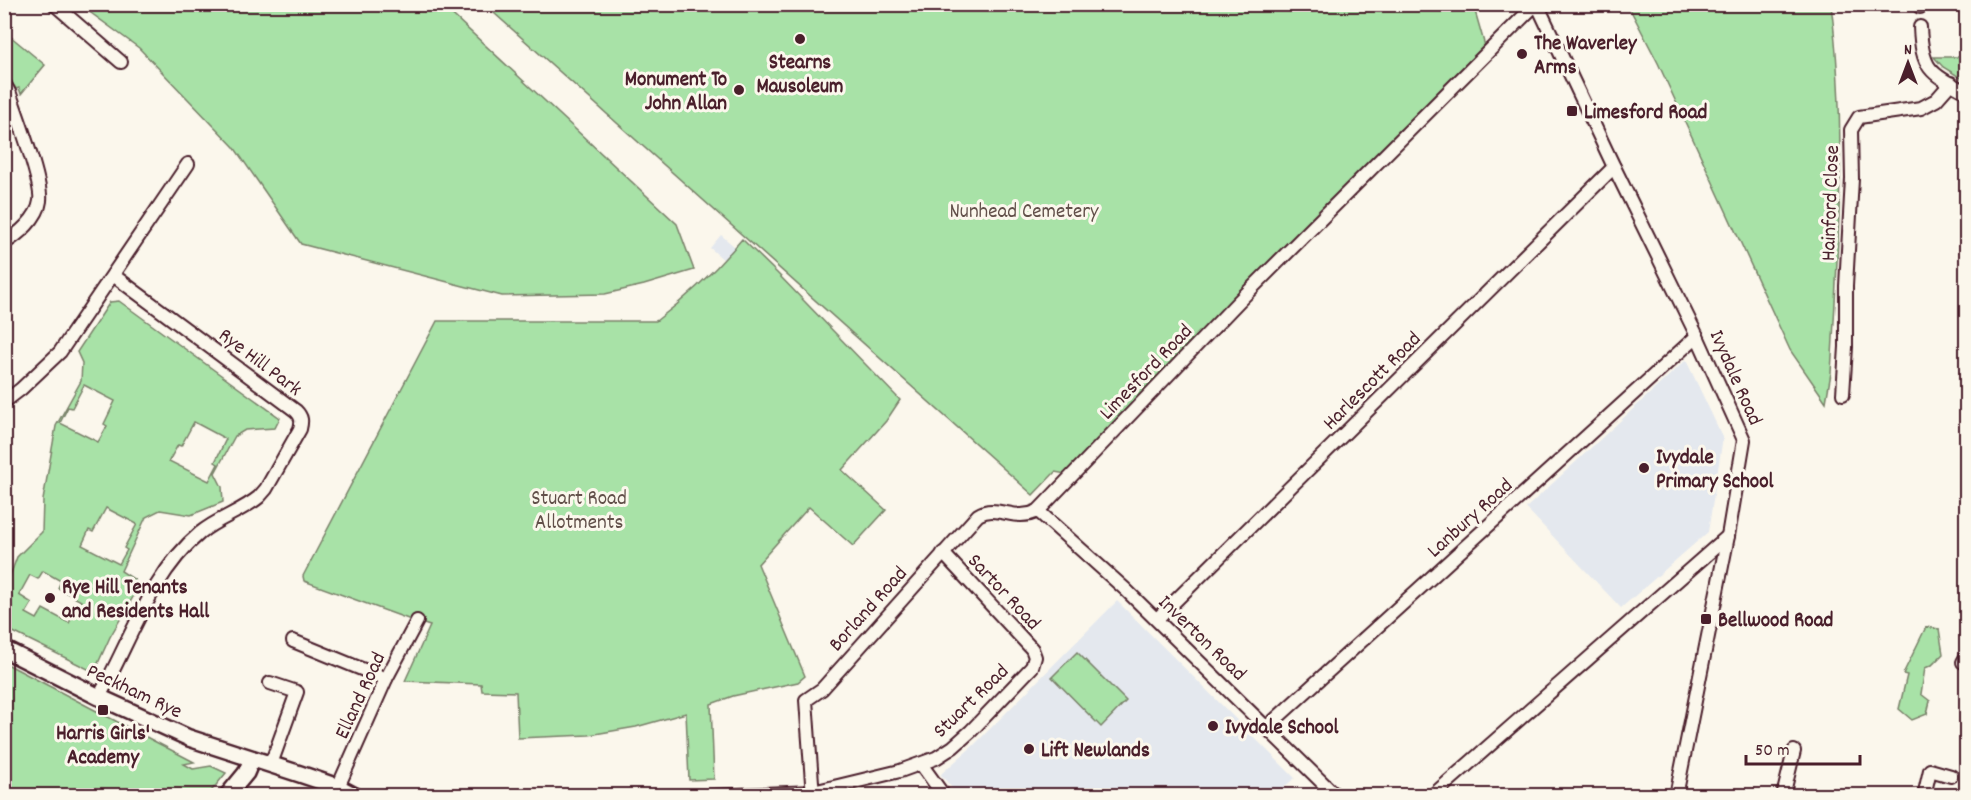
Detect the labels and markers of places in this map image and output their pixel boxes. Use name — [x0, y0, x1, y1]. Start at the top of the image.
place label: The Waverley Arms — [1534, 30, 1638, 84]
marker: Stearns Mausoleum — [793, 32, 807, 46]
marker: The Waverley Arms — [1515, 47, 1529, 61]
place label: Stearns Mausoleum — [756, 49, 844, 103]
place label: Monument To John Allan — [625, 66, 727, 120]
marker: Monument To John Allan — [732, 83, 746, 97]
place label: Limesford Road — [1584, 99, 1708, 129]
marker: Limesford Road — [1565, 104, 1579, 118]
place label: Ivydale Primary School — [1656, 444, 1775, 498]
marker: Ivydale Primary School — [1637, 461, 1651, 475]
place label: Rye Hill Tenants and Residents Hall — [62, 574, 210, 628]
marker: Rye Hill Tenants and Residents Hall — [43, 591, 57, 605]
place label: Bellwood Road — [1718, 607, 1833, 637]
marker: Bellwood Road — [1699, 612, 1713, 626]
marker: Harris Girls' Academy — [96, 703, 110, 717]
place label: Ivydale School — [1225, 714, 1340, 744]
marker: Ivydale School — [1206, 719, 1220, 733]
place label: Harris Girls' Academy — [56, 720, 150, 774]
place label: Lift Newlands — [1041, 737, 1150, 767]
marker: Lift Newlands — [1022, 742, 1036, 756]

